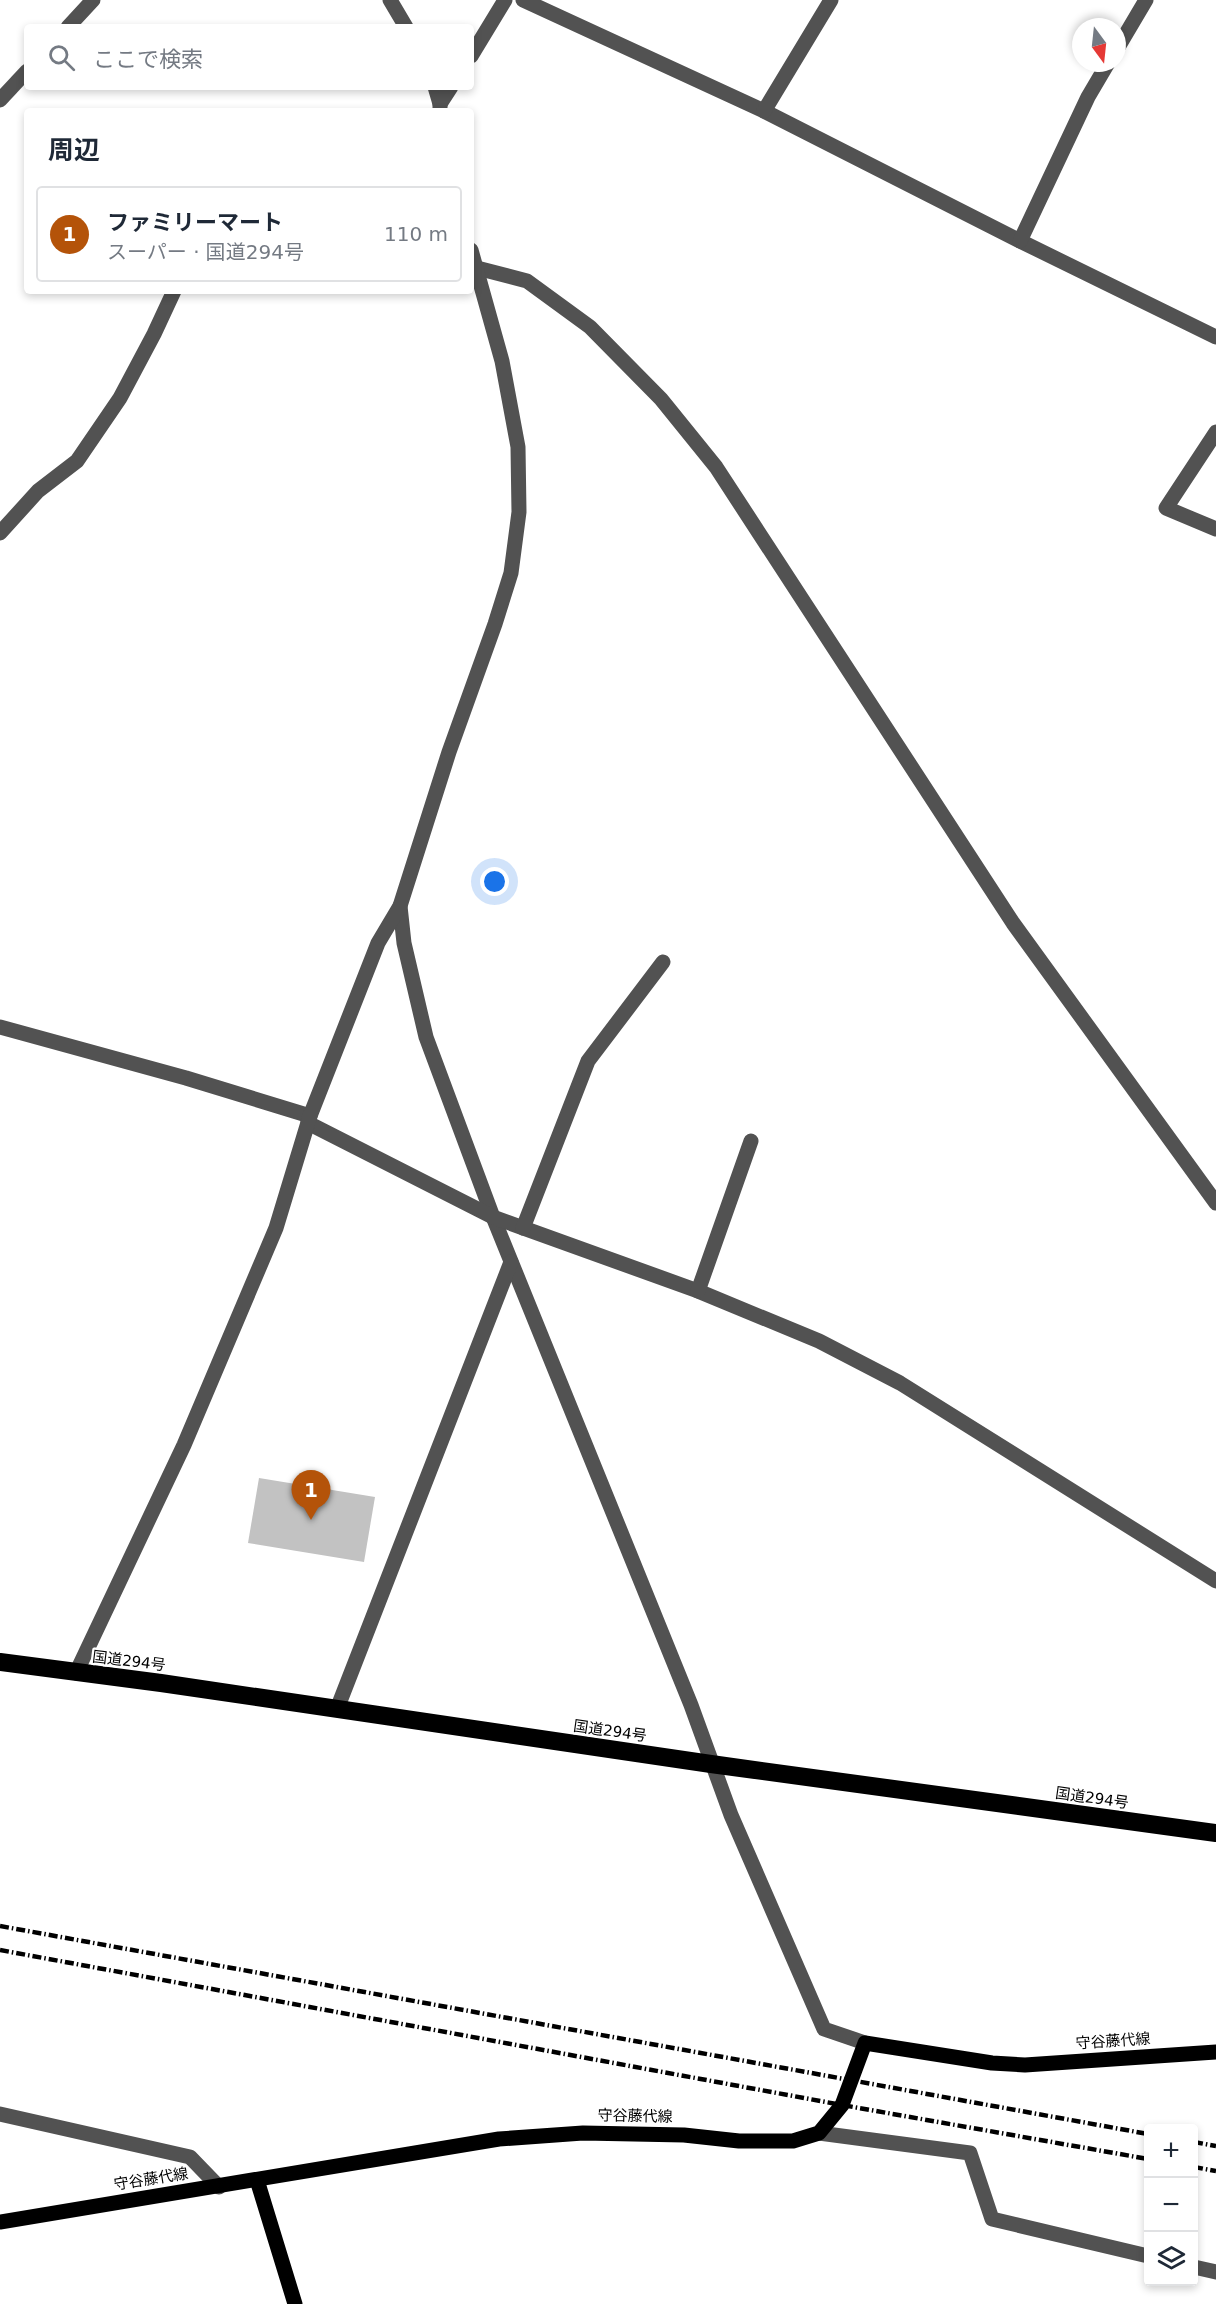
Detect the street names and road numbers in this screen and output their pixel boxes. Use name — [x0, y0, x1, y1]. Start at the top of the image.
street label: 国道294号 — [91, 1648, 167, 1674]
street label: 国道294号 — [572, 1717, 648, 1745]
street label: 国道294号 — [1054, 1784, 1130, 1812]
street label: 守谷藤代線 — [1075, 2029, 1151, 2053]
street label: 守谷藤代線 — [597, 2106, 673, 2126]
street label: 守谷藤代線 — [113, 2164, 189, 2194]

